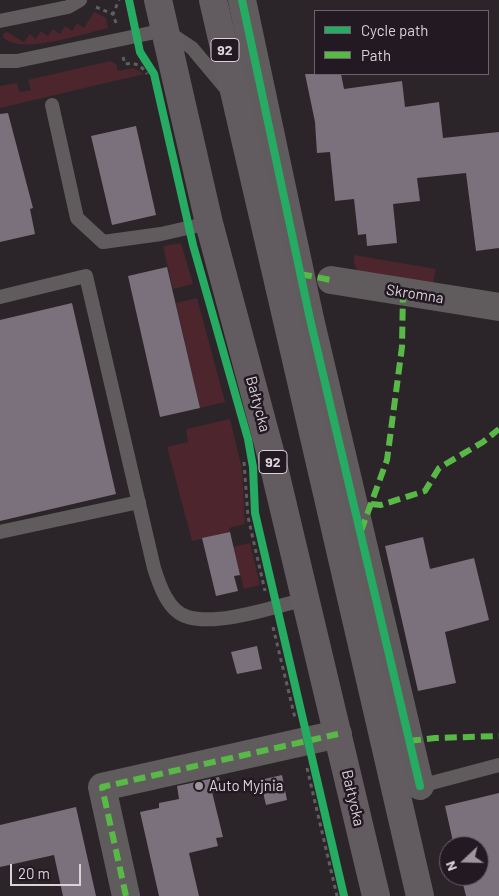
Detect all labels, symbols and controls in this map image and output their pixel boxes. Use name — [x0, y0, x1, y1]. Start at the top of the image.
legend — [314, 10, 489, 75]
text: Cycle path — [361, 21, 428, 39]
road number: 92 — [211, 38, 239, 62]
text: Path — [361, 46, 391, 64]
street label: Skromna — [385, 281, 445, 307]
street label: Bałtycka — [242, 374, 274, 434]
road number: 92 — [259, 451, 287, 474]
street label: Bałtycka — [338, 768, 368, 828]
place label: Auto Myjnia — [209, 777, 283, 795]
marker: Auto Myjnia — [193, 780, 205, 792]
north arrow — [439, 836, 489, 886]
scale bar — [12, 854, 84, 886]
text: N — [441, 859, 460, 874]
text: 20 m — [18, 864, 50, 882]

